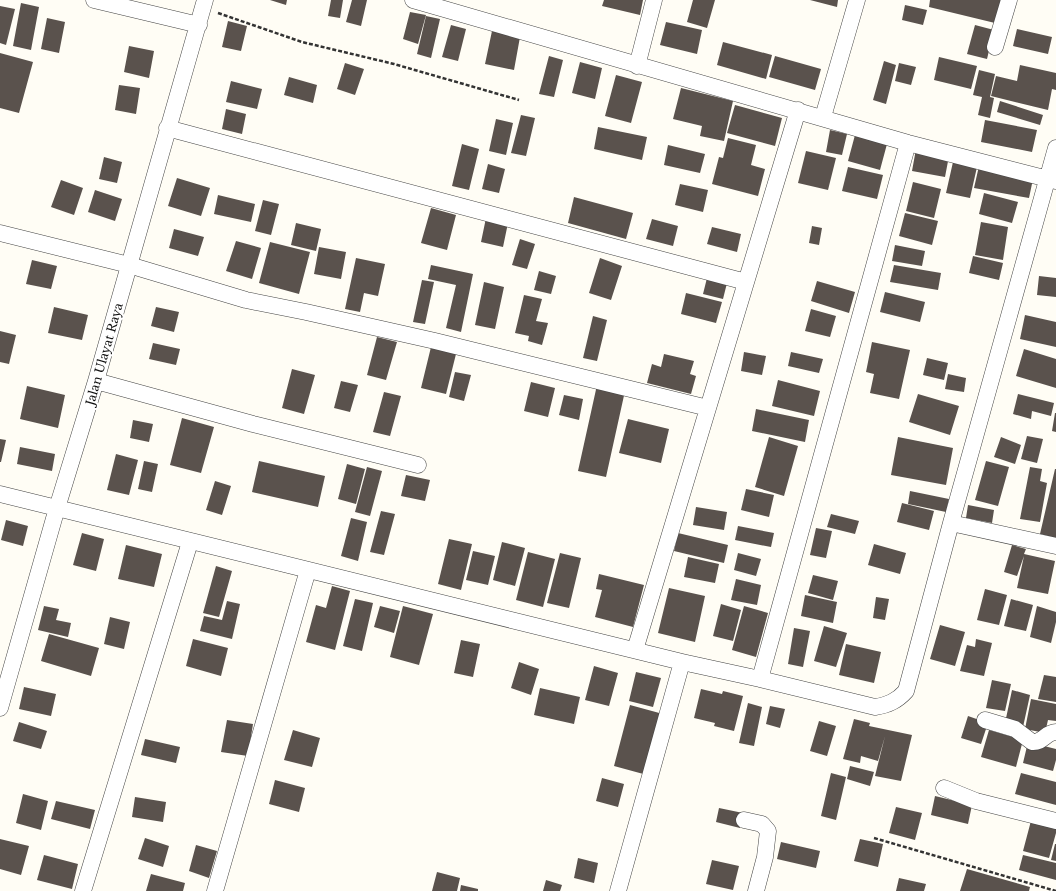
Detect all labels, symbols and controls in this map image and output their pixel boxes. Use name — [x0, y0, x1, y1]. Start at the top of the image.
street label: Jalan Ulayat Raya — [82, 301, 126, 409]

